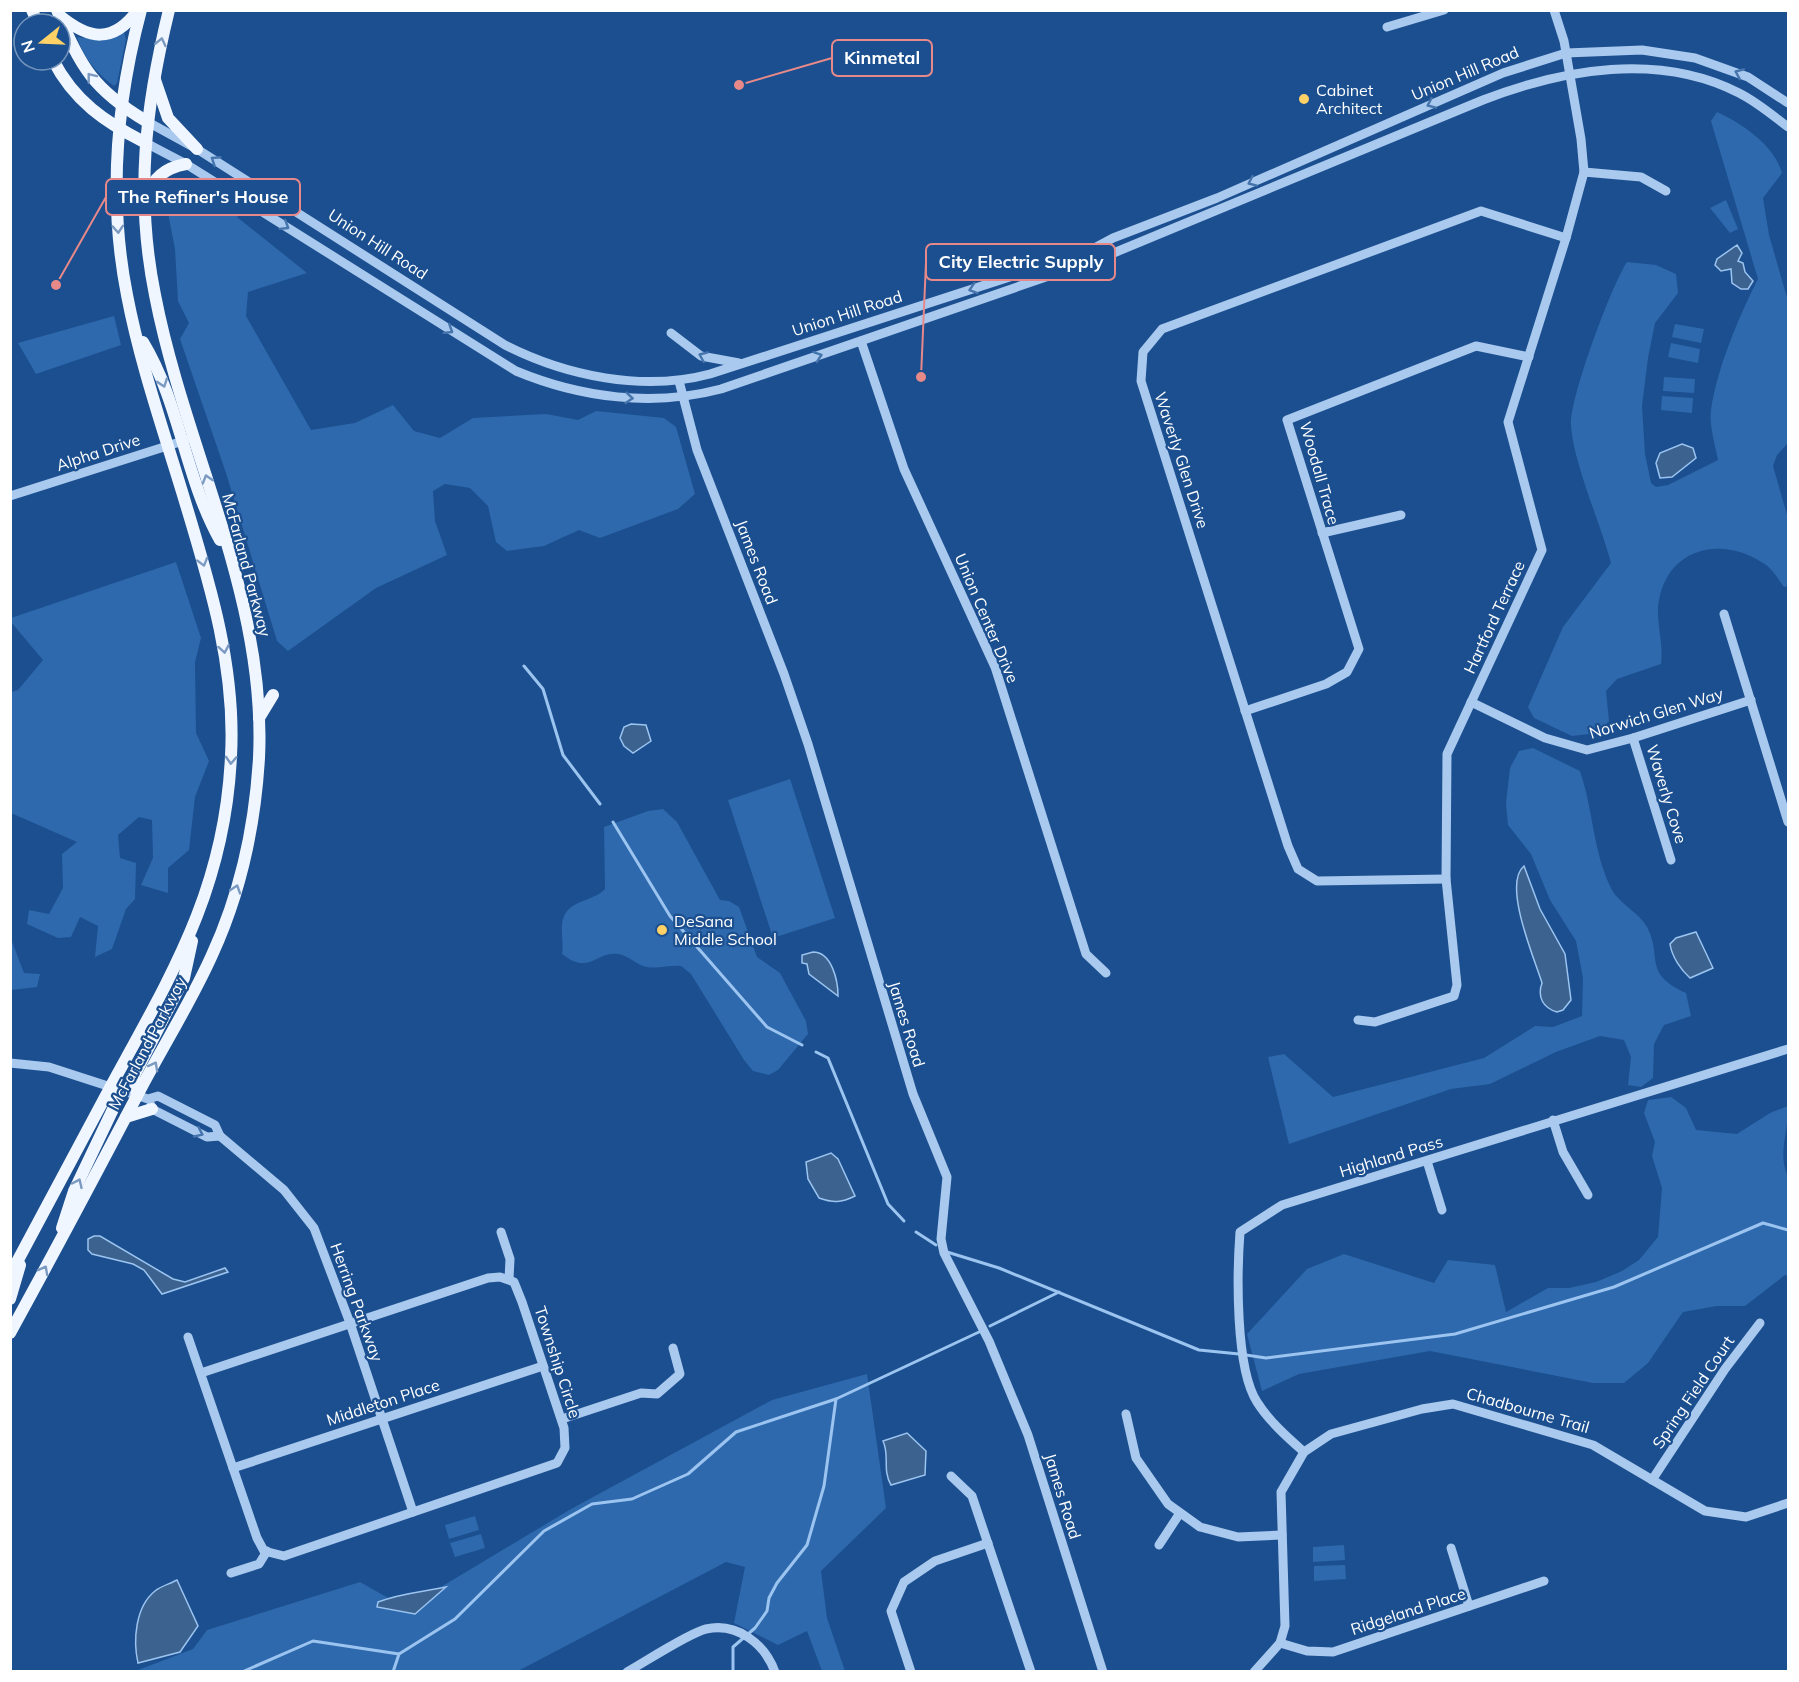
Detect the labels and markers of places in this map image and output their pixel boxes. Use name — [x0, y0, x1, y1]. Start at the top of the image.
callout: Kinmetal — [832, 40, 932, 76]
place label: Cabinet Architect — [1316, 80, 1383, 118]
marker: Cabinet Architect — [1297, 92, 1311, 106]
callout: The Refiner's House — [106, 179, 300, 215]
callout: City Electric Supply — [926, 244, 1115, 280]
place label: DeSana Middle School — [674, 911, 777, 949]
marker: DeSana Middle School — [655, 923, 669, 937]

